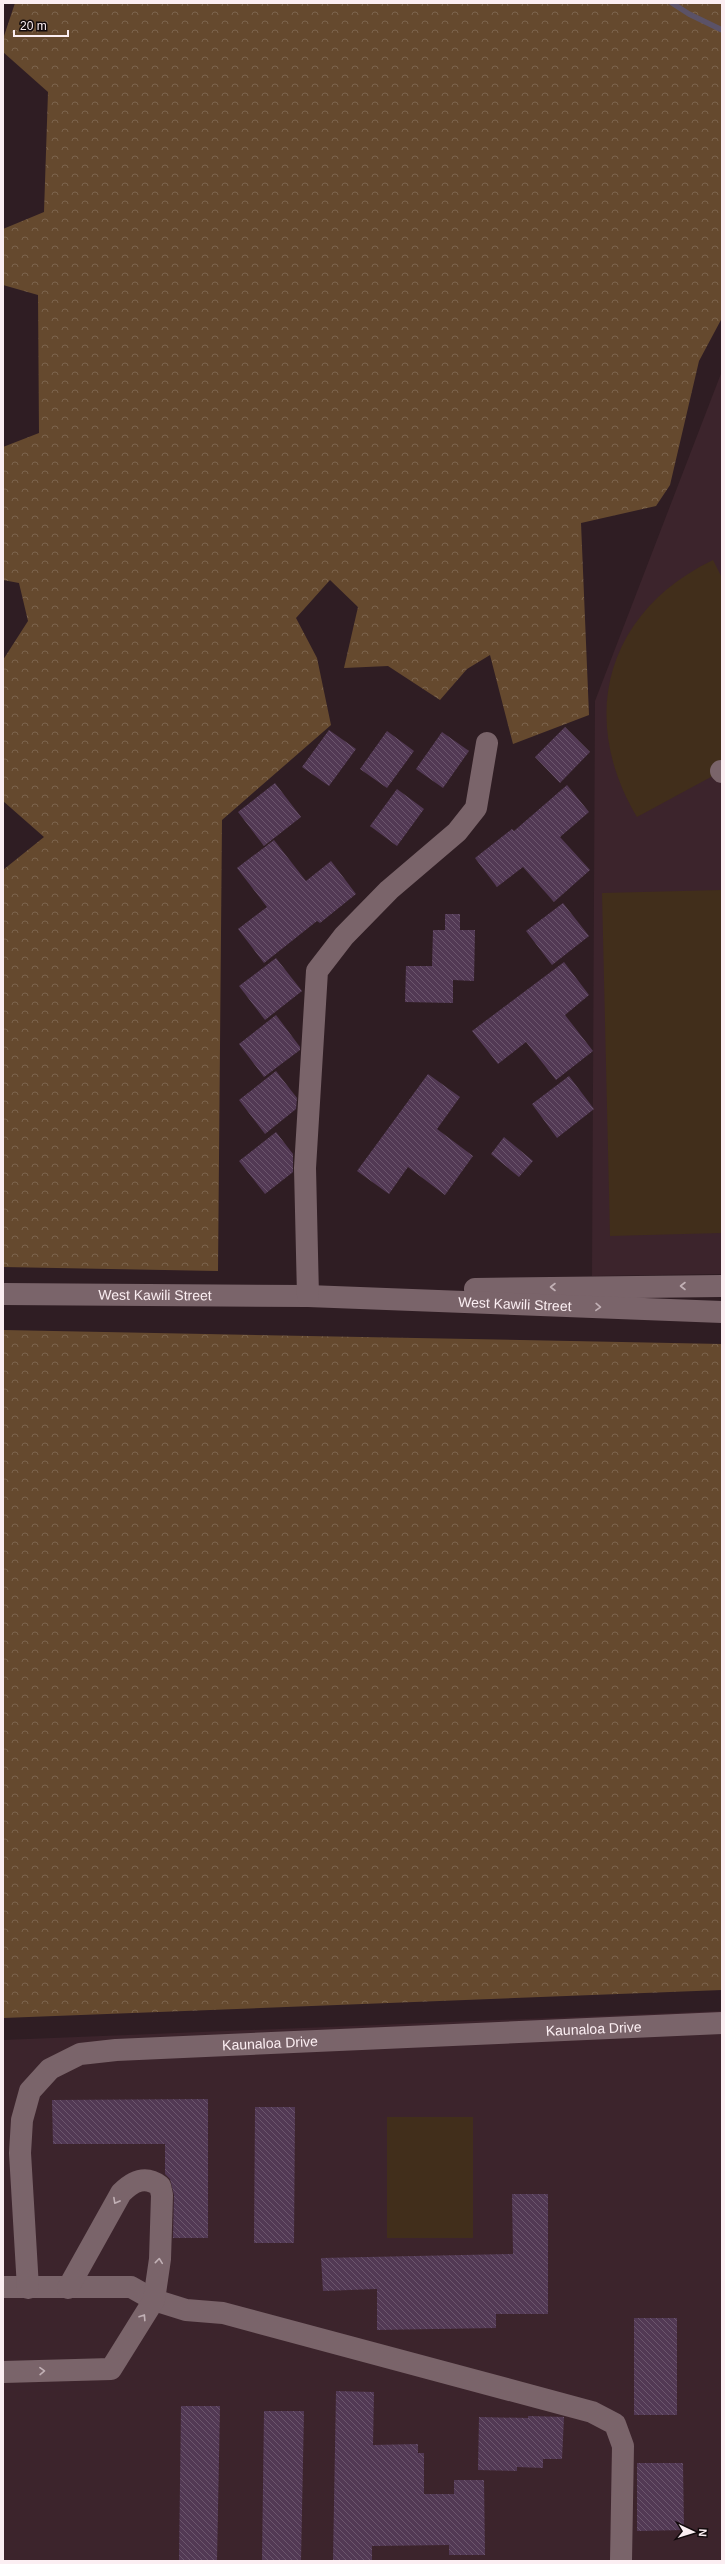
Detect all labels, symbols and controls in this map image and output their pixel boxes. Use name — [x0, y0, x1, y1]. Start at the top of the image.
scale bar — [14, 12, 68, 38]
text: 20 m — [20, 19, 47, 33]
one-way arrow — [680, 1282, 686, 1290]
one-way arrow — [550, 1283, 556, 1291]
street label: West Kawili Street — [98, 1287, 212, 1303]
street label: West Kawili Street — [458, 1294, 572, 1314]
one-way arrow — [595, 1302, 601, 1311]
street label: Kaunaloa Drive — [545, 2019, 642, 2039]
street label: Kaunaloa Drive — [222, 2033, 318, 2053]
one-way arrow — [114, 2197, 121, 2204]
one-way arrow — [155, 2258, 164, 2264]
one-way arrow — [138, 2315, 145, 2322]
one-way arrow — [39, 2367, 45, 2375]
north arrow — [673, 2512, 713, 2552]
text: N — [697, 2528, 709, 2537]

